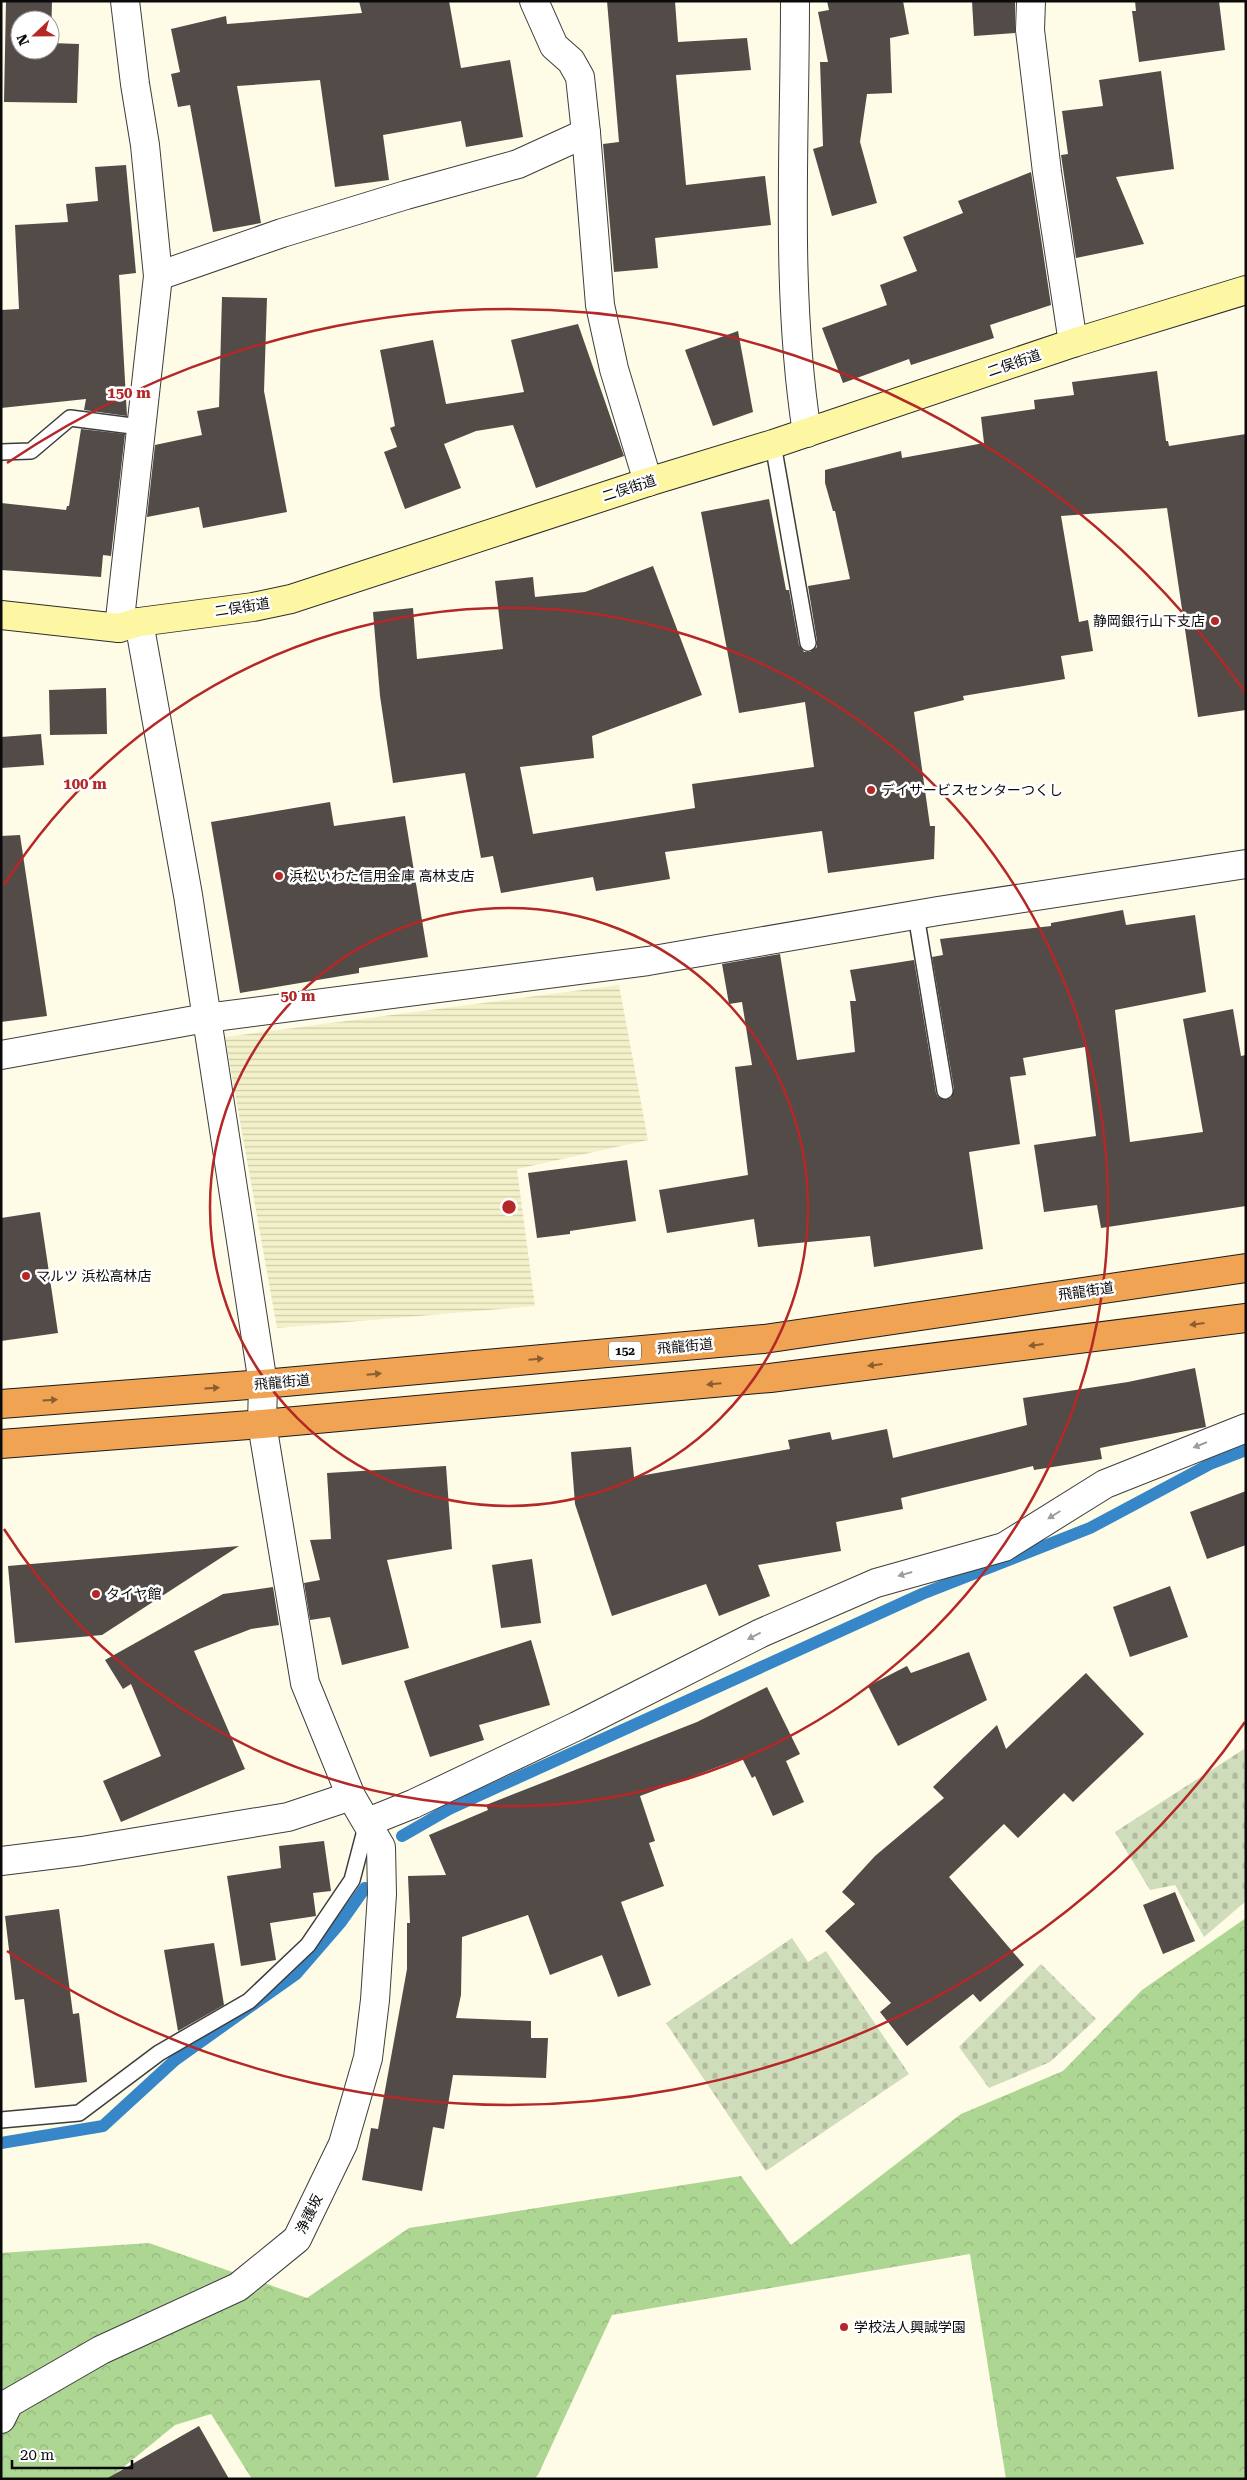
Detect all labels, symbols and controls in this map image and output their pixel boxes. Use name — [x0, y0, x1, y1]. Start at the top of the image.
north arrow — [10, 10, 60, 60]
text: N — [13, 32, 32, 48]
street label: 二俣街道 — [985, 346, 1043, 380]
text: 150 m — [107, 384, 151, 402]
street label: 二俣街道 — [600, 472, 658, 504]
street label: 二俣街道 — [213, 595, 271, 619]
place label: 静岡銀行山下支店 — [1093, 613, 1205, 629]
marker: 静岡銀行山下支店 — [1209, 615, 1221, 627]
text: 100 m — [63, 775, 107, 793]
place label: デイサービスセンターつくし — [881, 782, 1063, 798]
marker: デイサービスセンターつくし — [865, 784, 877, 796]
place label: 浜松いわた信用金庫 高林支店 — [289, 868, 475, 884]
marker: 浜松いわた信用金庫 高林支店 — [273, 870, 285, 882]
text: 50 m — [280, 987, 316, 1005]
centre of rings — [500, 1198, 518, 1216]
place label: マルツ 浜松高林店 — [36, 1268, 152, 1284]
marker: マルツ 浜松高林店 — [20, 1270, 32, 1282]
street label: 飛龍街道 — [1057, 1279, 1115, 1303]
one-way arrow — [1189, 1320, 1205, 1328]
street label: 飛龍街道 — [656, 1336, 714, 1356]
one-way arrow — [1028, 1341, 1044, 1349]
road number: 152 — [609, 1342, 641, 1360]
one-way arrow — [528, 1355, 544, 1363]
one-way arrow — [867, 1361, 883, 1369]
one-way arrow — [366, 1370, 382, 1378]
street label: 飛龍街道 — [253, 1372, 311, 1392]
one-way arrow — [705, 1380, 721, 1388]
one-way arrow — [204, 1383, 220, 1391]
one-way arrow — [42, 1396, 58, 1404]
one-way arrow — [1193, 1442, 1207, 1450]
one-way arrow — [1048, 1511, 1061, 1520]
one-way arrow — [897, 1571, 912, 1579]
place label: タイヤ館 — [106, 1586, 162, 1602]
marker: タイヤ館 — [90, 1588, 102, 1600]
one-way arrow — [747, 1632, 762, 1640]
street label: 浄護坂 — [293, 2192, 325, 2236]
place label: 学校法人興誠学園 — [854, 2319, 966, 2335]
marker: 学校法人興誠学園 — [838, 2321, 850, 2333]
scale bar — [12, 2438, 132, 2470]
text: 20 m — [20, 2446, 55, 2464]

